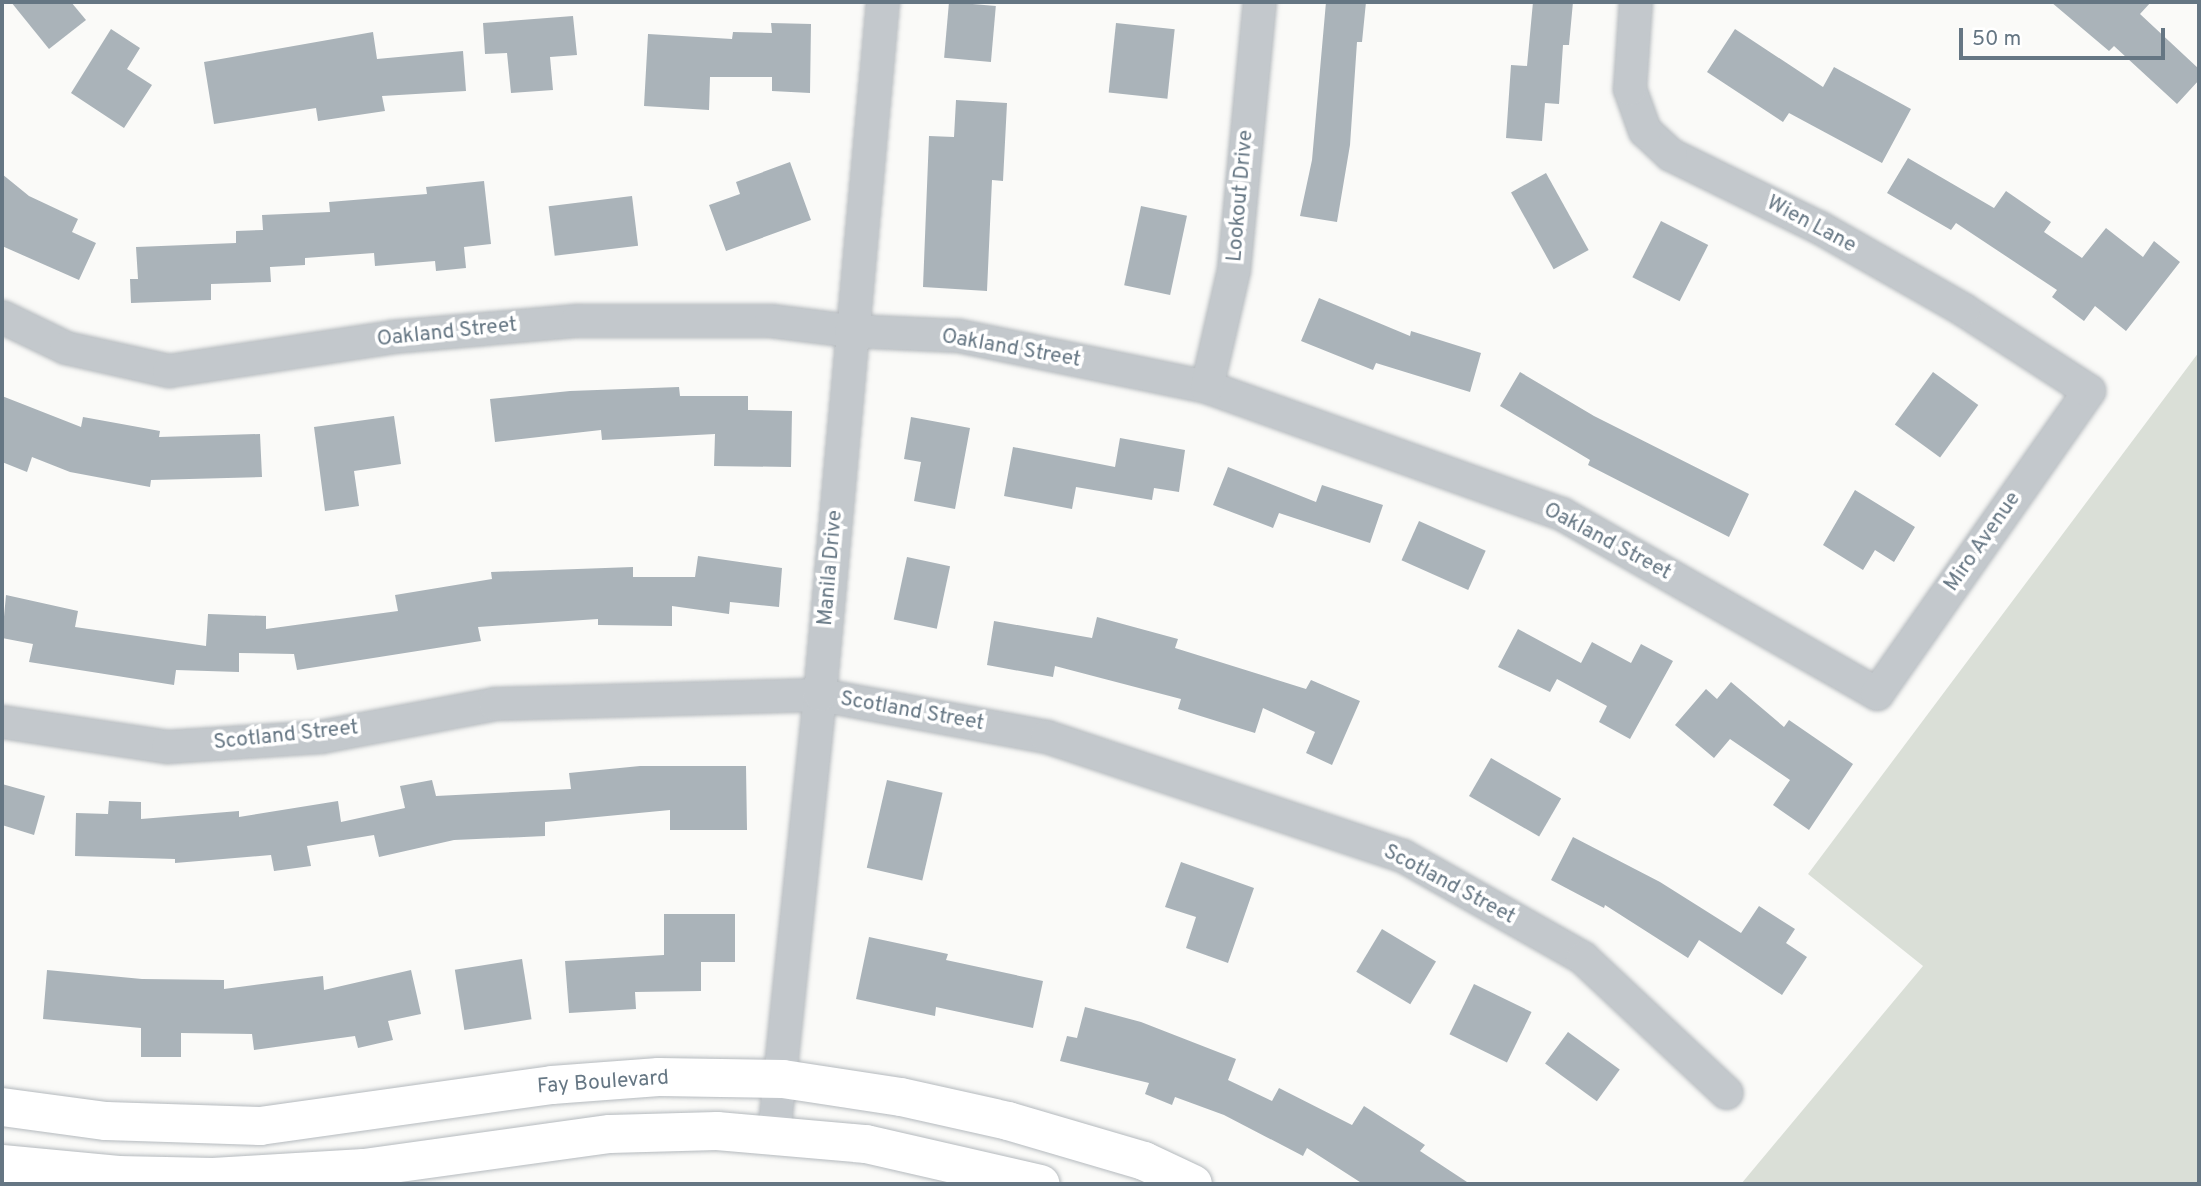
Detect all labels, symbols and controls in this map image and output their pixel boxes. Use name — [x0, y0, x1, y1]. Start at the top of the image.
scale bar — [1963, 14, 2170, 58]
text: 50 m — [1972, 26, 2021, 53]
street label: Lookout Drive — [1223, 129, 1259, 263]
street label: Wien Lane — [1762, 191, 1860, 259]
street label: Oakland Street — [376, 313, 518, 353]
street label: Oakland Street — [940, 324, 1082, 374]
street label: Miro Avenue — [1939, 487, 2027, 597]
street label: Oakland Street — [1539, 498, 1675, 586]
street label: Manila Drive — [813, 509, 849, 627]
street label: Scotland Street — [838, 687, 986, 737]
street label: Scotland Street — [212, 716, 360, 756]
street label: Scotland Street — [1379, 840, 1519, 930]
street label: Fay Boulevard — [536, 1066, 670, 1100]

